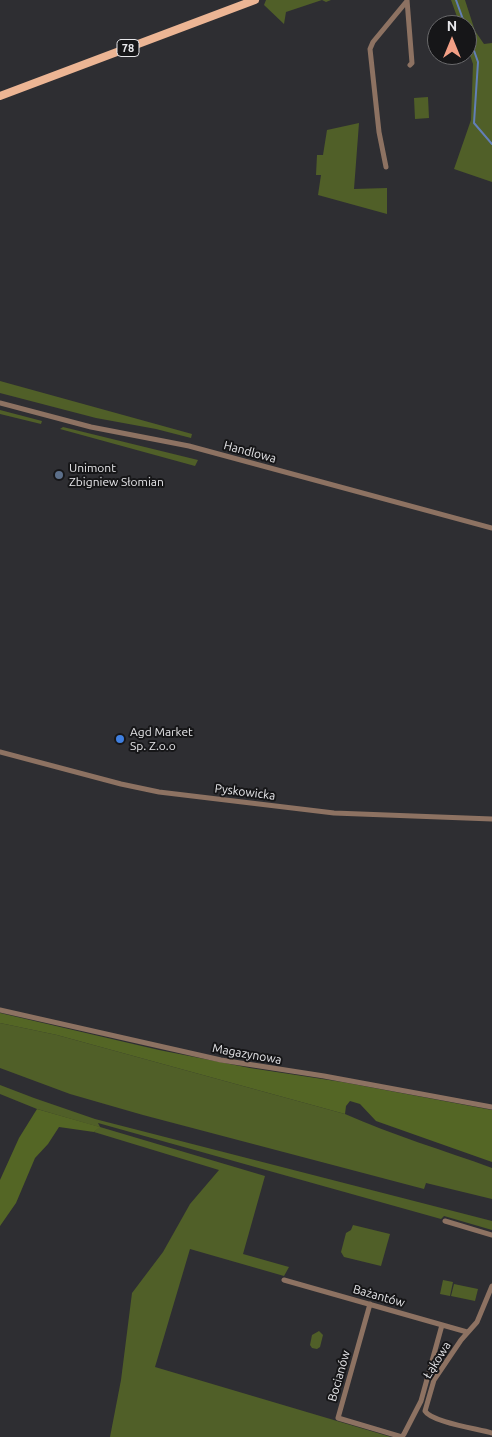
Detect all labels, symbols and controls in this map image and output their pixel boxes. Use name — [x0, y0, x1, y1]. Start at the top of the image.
north arrow — [427, 15, 477, 65]
text: N — [447, 18, 457, 34]
road number: 78 — [117, 40, 139, 56]
street label: Handlowa — [222, 438, 278, 466]
place label: Unimont Zbigniew Słomian — [69, 461, 164, 489]
marker: Unimont Zbigniew Słomian — [53, 469, 65, 481]
place label: Agd Market Sp. Z.o.o — [130, 725, 193, 753]
marker: Agd Market Sp. Z.o.o — [114, 733, 126, 745]
street label: Pyskowicka — [214, 781, 276, 803]
street label: Magazynowa — [211, 1041, 283, 1067]
street label: Bażantów — [351, 1282, 407, 1310]
street label: Łąkowa — [420, 1339, 454, 1381]
street label: Bocianów — [325, 1349, 353, 1403]

